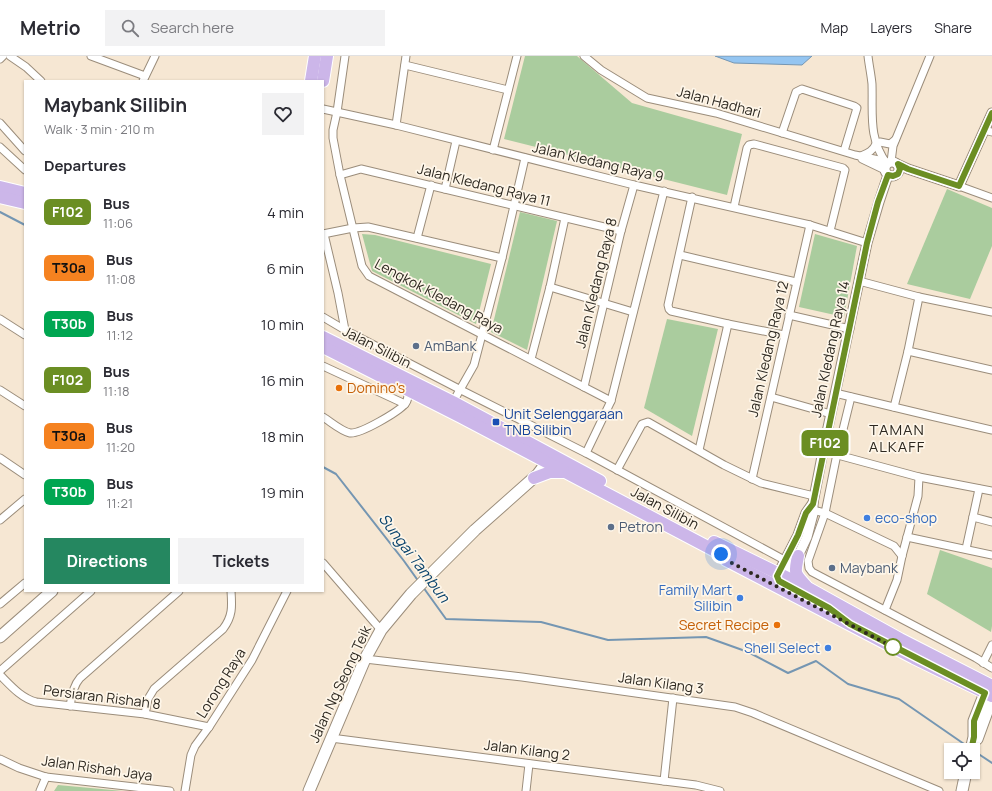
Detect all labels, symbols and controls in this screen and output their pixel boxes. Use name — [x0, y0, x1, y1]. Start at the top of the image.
search box — [105, 10, 385, 46]
text: Metrio — [20, 15, 81, 41]
icon: search — [119, 17, 141, 39]
text: Search here — [151, 17, 234, 38]
text: Map — [820, 18, 848, 37]
text: Layers — [870, 18, 912, 37]
text: Share — [934, 18, 972, 37]
street label: Jalan Hadhari — [675, 81, 763, 122]
text: Maybank Silibin — [44, 92, 187, 118]
button: heart — [262, 93, 304, 135]
text: Walk · 3 min · 210 m — [44, 120, 154, 138]
street label: Jalan Kledang Raya 9 — [531, 137, 666, 186]
text: Departures — [44, 155, 126, 176]
street label: Jalan Kledang Raya 11 — [416, 159, 553, 210]
text: Bus — [103, 193, 130, 214]
text: F102 — [52, 202, 83, 221]
text: 4 min — [267, 202, 304, 223]
text: 11:06 — [103, 214, 133, 232]
street label: Jalan Kledang Raya 8 — [570, 216, 621, 350]
text: Bus — [106, 249, 133, 270]
street label: Lengkok Kledang Raya — [372, 254, 507, 337]
text: T30a — [52, 258, 86, 277]
text: 6 min — [267, 258, 304, 279]
text: 11:08 — [106, 270, 135, 288]
street label: Jalan Kledang Raya 12 — [743, 279, 792, 419]
street label: Jalan Kledang Raya 14 — [806, 279, 853, 419]
text: Bus — [106, 305, 133, 326]
text: T30b — [52, 314, 86, 333]
text: 10 min — [261, 314, 304, 335]
street label: Jalan Silibin — [340, 321, 415, 372]
text: 11:12 — [106, 326, 133, 344]
place label: AmBank — [424, 336, 477, 355]
marker: AmBank — [411, 341, 421, 351]
text: Bus — [103, 361, 130, 382]
text: F102 — [52, 370, 83, 389]
text: 16 min — [261, 370, 304, 391]
place label: Domino's — [347, 378, 405, 397]
text: 11:18 — [103, 382, 130, 400]
marker: Domino's — [334, 383, 344, 393]
place label: Unit Selenggaraan TNB Silibin — [504, 404, 623, 439]
text: Bus — [106, 417, 133, 438]
marker: Unit Selenggaraan TNB Silibin — [491, 417, 501, 427]
district label: TAMAN ALKAFF — [869, 419, 925, 457]
text: T30a — [52, 426, 86, 445]
text: 18 min — [261, 426, 304, 447]
line badge: F102 — [797, 430, 853, 456]
text: F102 — [809, 433, 841, 452]
text: 11:20 — [106, 438, 135, 456]
text: Bus — [106, 473, 133, 494]
text: T30b — [52, 482, 86, 501]
text: 19 min — [261, 482, 304, 503]
street label: Jalan Silibin — [628, 482, 703, 533]
text: 11:21 — [106, 494, 133, 512]
place label: eco-shop — [875, 508, 937, 527]
water label: Sungai Tambun — [374, 509, 455, 607]
marker: eco-shop — [862, 513, 872, 523]
place label: Petron — [619, 517, 663, 536]
marker: Petron — [606, 522, 616, 532]
button: Directions — [44, 538, 170, 584]
button: Tickets — [178, 538, 304, 584]
your location — [711, 544, 731, 564]
place label: Maybank — [840, 558, 899, 577]
marker: Maybank — [827, 563, 837, 573]
place label: Family Mart Silibin — [659, 580, 732, 615]
marker: Family Mart Silibin — [735, 593, 745, 603]
place label: Secret Recipe — [679, 615, 769, 634]
marker: Secret Recipe — [772, 620, 782, 630]
street label: Jalan Ng Seong Teik — [304, 621, 375, 745]
place label: Shell Select — [744, 638, 820, 657]
unlabelled marker — [884, 638, 902, 656]
marker: Shell Select — [823, 643, 833, 653]
street label: Lorong Raya — [192, 644, 250, 721]
street label: Jalan Kilang 3 — [617, 667, 705, 698]
street label: Persiaran Rishah 8 — [42, 680, 162, 713]
street label: Jalan Kilang 2 — [483, 735, 571, 764]
map controls — [944, 743, 980, 779]
button: locate — [944, 743, 980, 779]
street label: Jalan Rishah Jaya — [40, 750, 154, 785]

